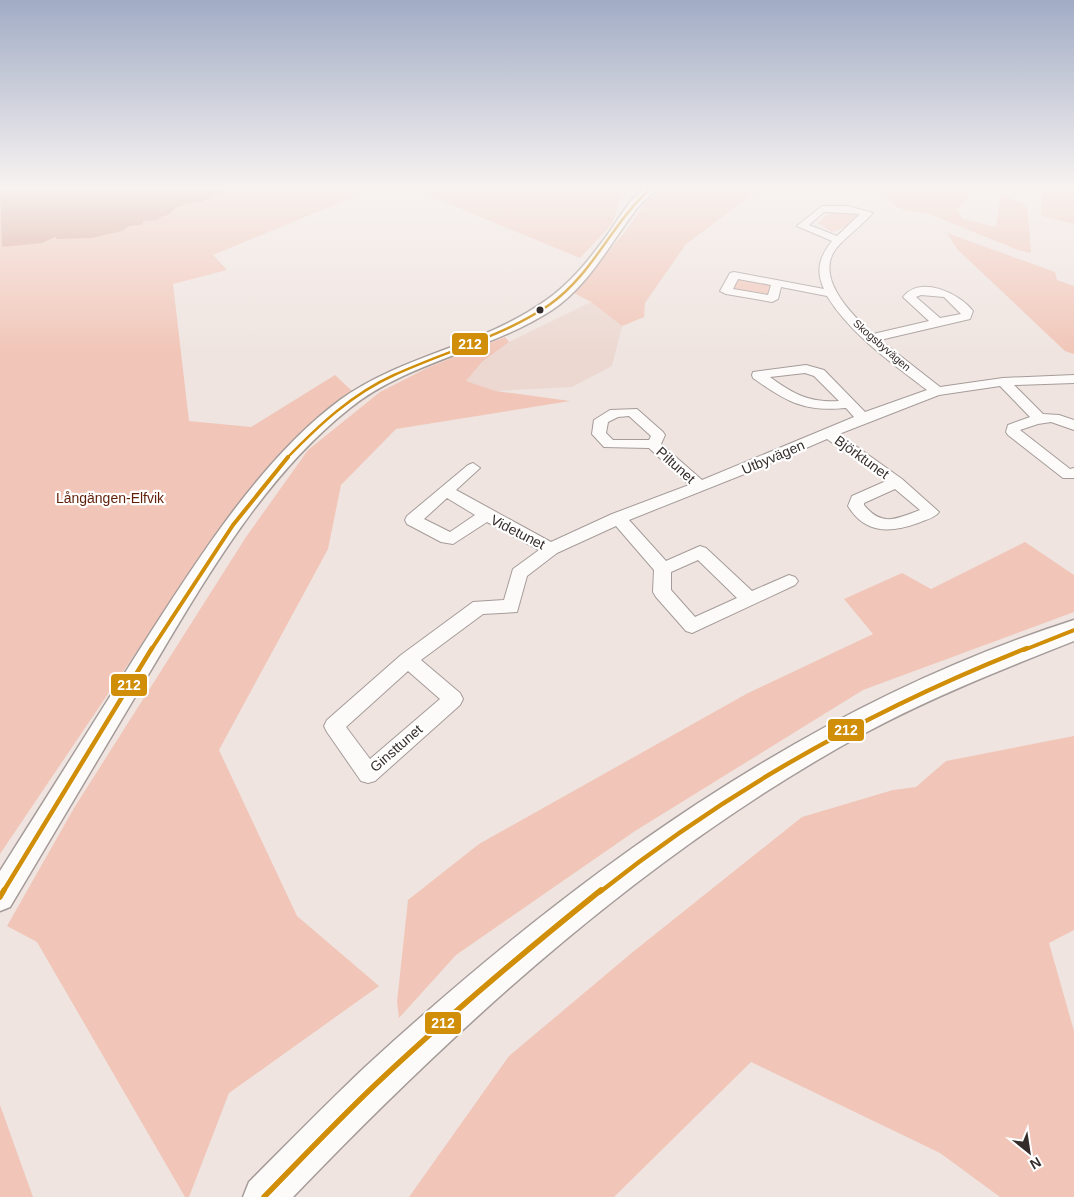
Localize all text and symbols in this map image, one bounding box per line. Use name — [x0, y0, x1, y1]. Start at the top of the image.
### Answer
unlabelled marker — [535, 305, 545, 315]
street label: Skogsbyvägen — [851, 317, 913, 373]
line badge: 212 — [451, 332, 489, 356]
text: 212 — [458, 336, 482, 352]
street label: Björktunet — [832, 432, 892, 482]
street label: Utbyvägen — [739, 437, 807, 477]
street label: Piltunet — [653, 443, 699, 487]
park label: Långängen-Elfvik — [56, 490, 165, 506]
street label: Videtunet — [488, 512, 548, 553]
line badge: 212 — [110, 673, 148, 697]
text: 212 — [117, 677, 141, 693]
line badge: 212 — [827, 718, 865, 742]
street label: Ginsttunet — [367, 721, 425, 775]
text: 212 — [834, 722, 858, 738]
line badge: 212 — [424, 1011, 462, 1035]
text: 212 — [431, 1015, 455, 1031]
north arrow — [1004, 1127, 1054, 1177]
text: N — [1027, 1154, 1044, 1173]

